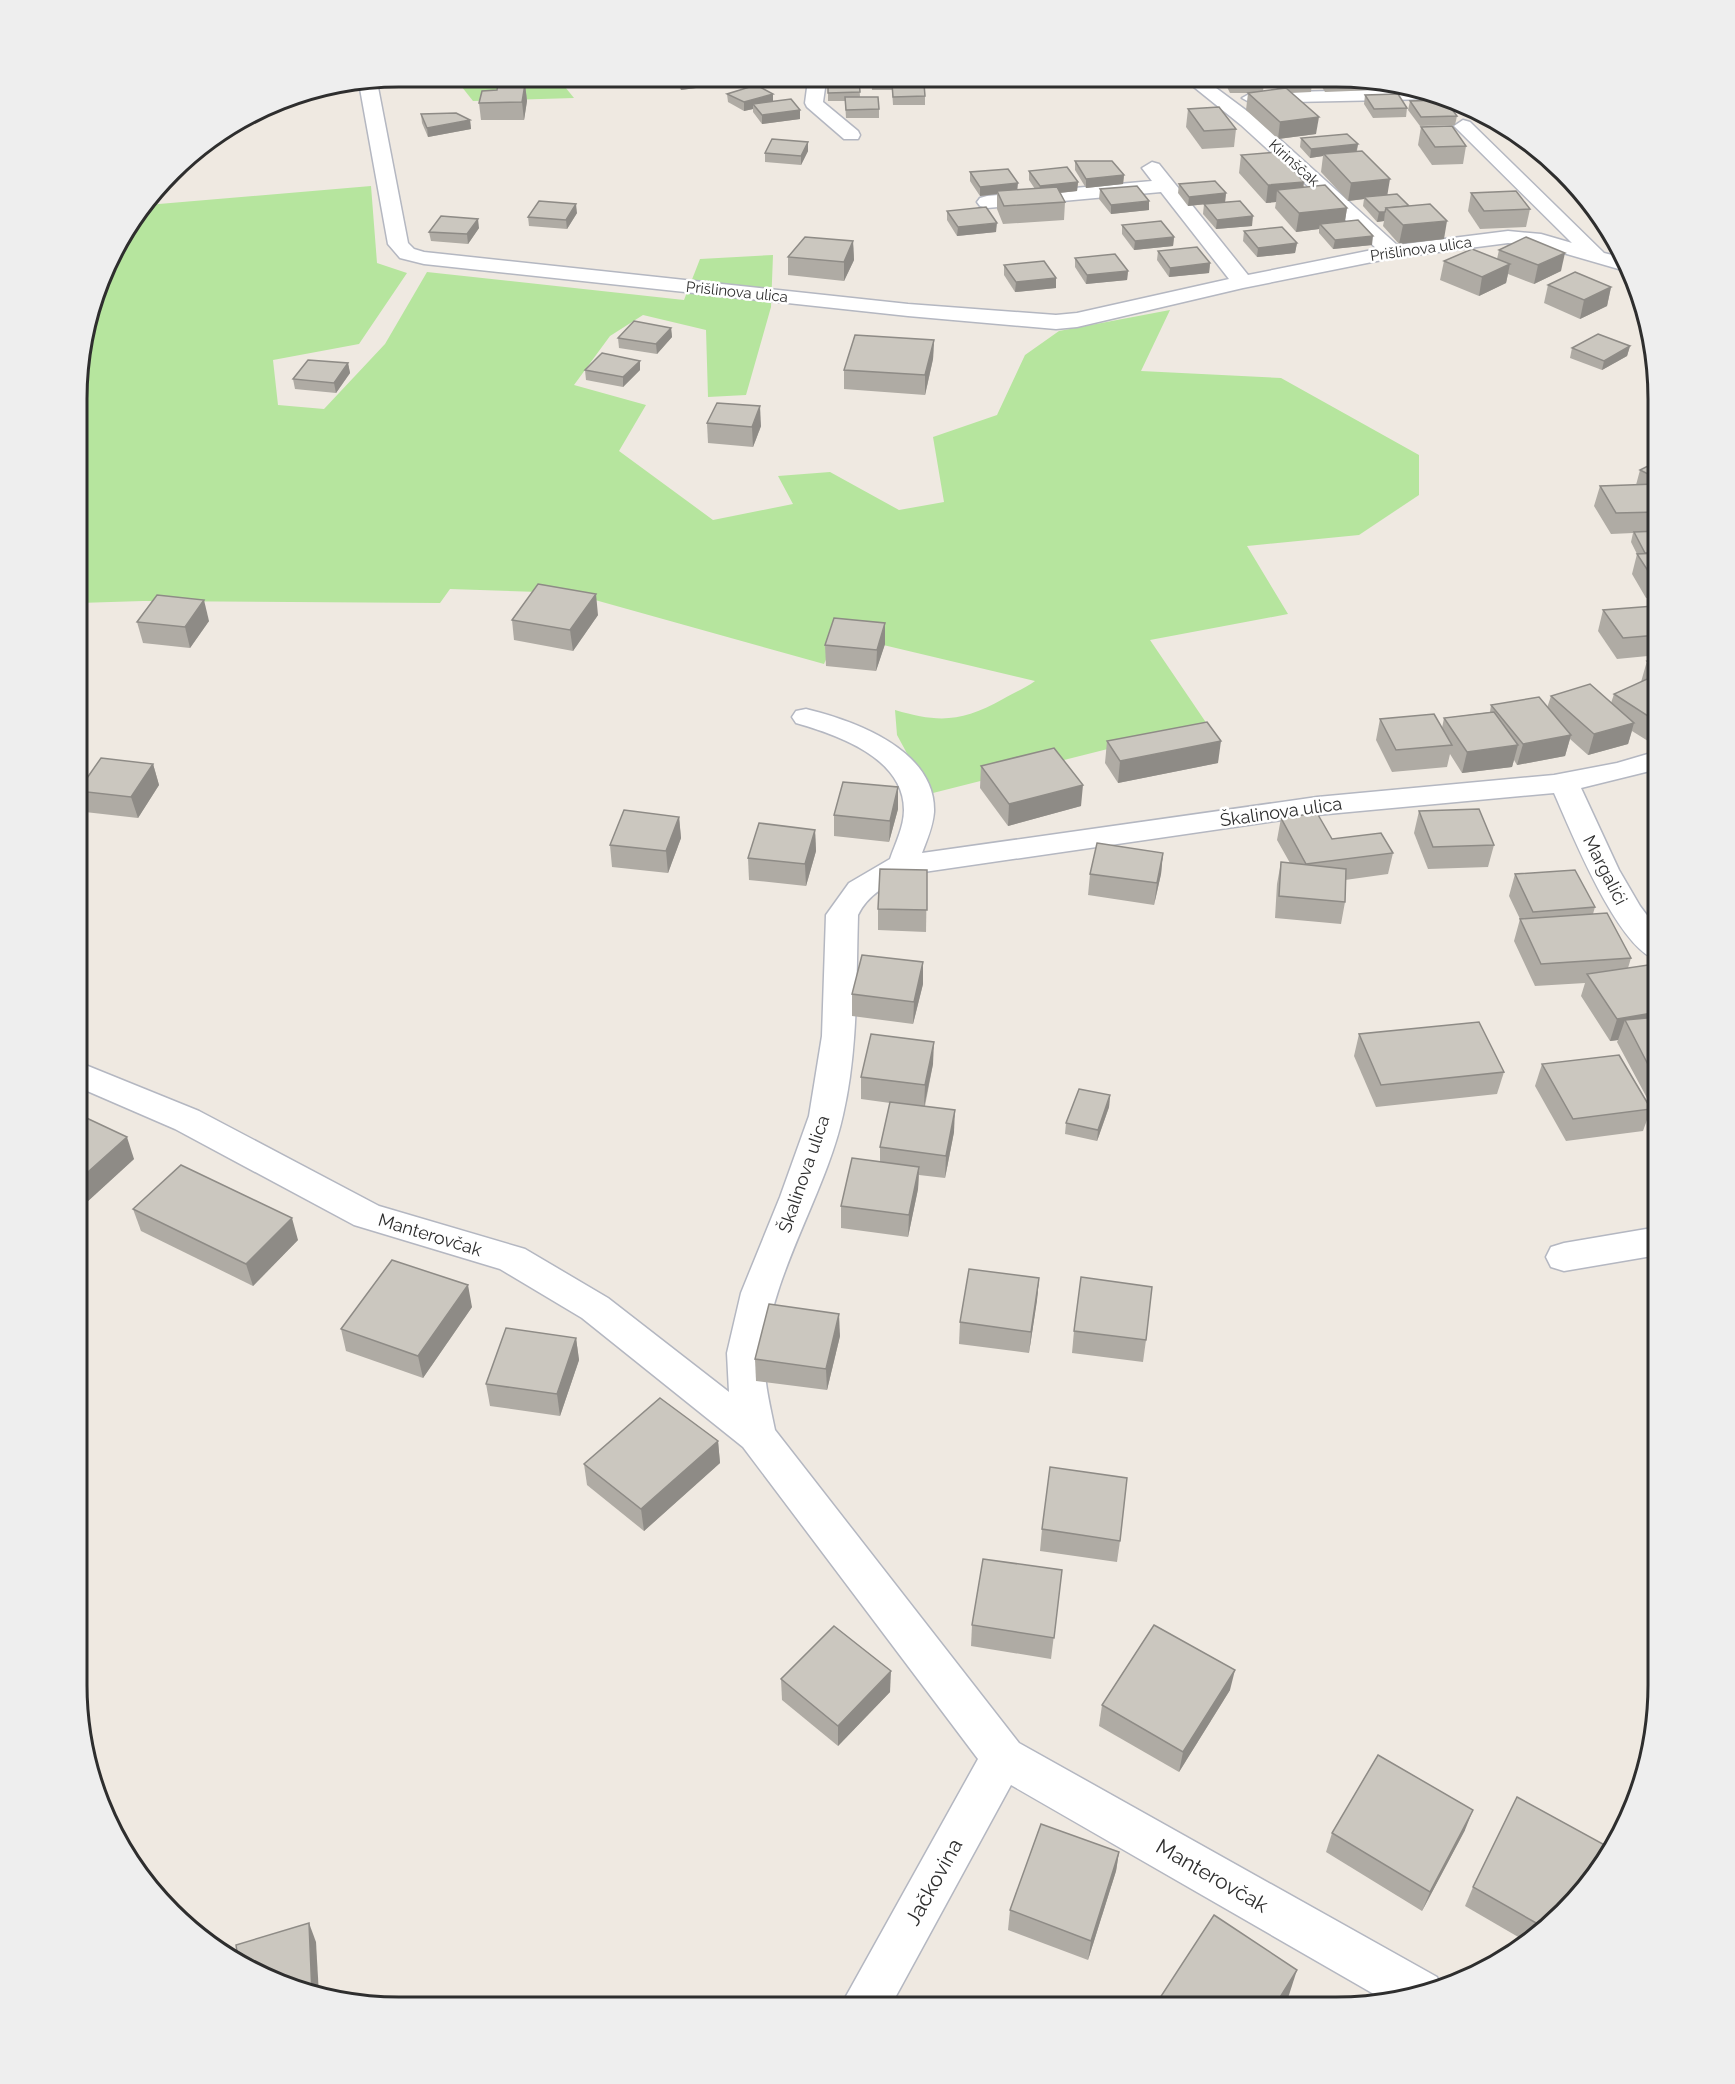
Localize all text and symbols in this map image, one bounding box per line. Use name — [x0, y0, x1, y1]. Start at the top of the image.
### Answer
street label: Kirinščak — [1265, 136, 1323, 190]
street label: Prišlinova ulica — [1369, 233, 1473, 265]
street label: Prišlinova ulica — [685, 278, 789, 306]
street label: Škalinova ulica — [1218, 792, 1343, 830]
street label: Margalići — [1579, 832, 1632, 908]
street label: Škalinova ulica — [773, 1112, 833, 1235]
street label: Manterovčak — [376, 1209, 485, 1260]
street label: Manterovčak — [1152, 1833, 1273, 1918]
street label: Jačkovina — [900, 1834, 968, 1929]

